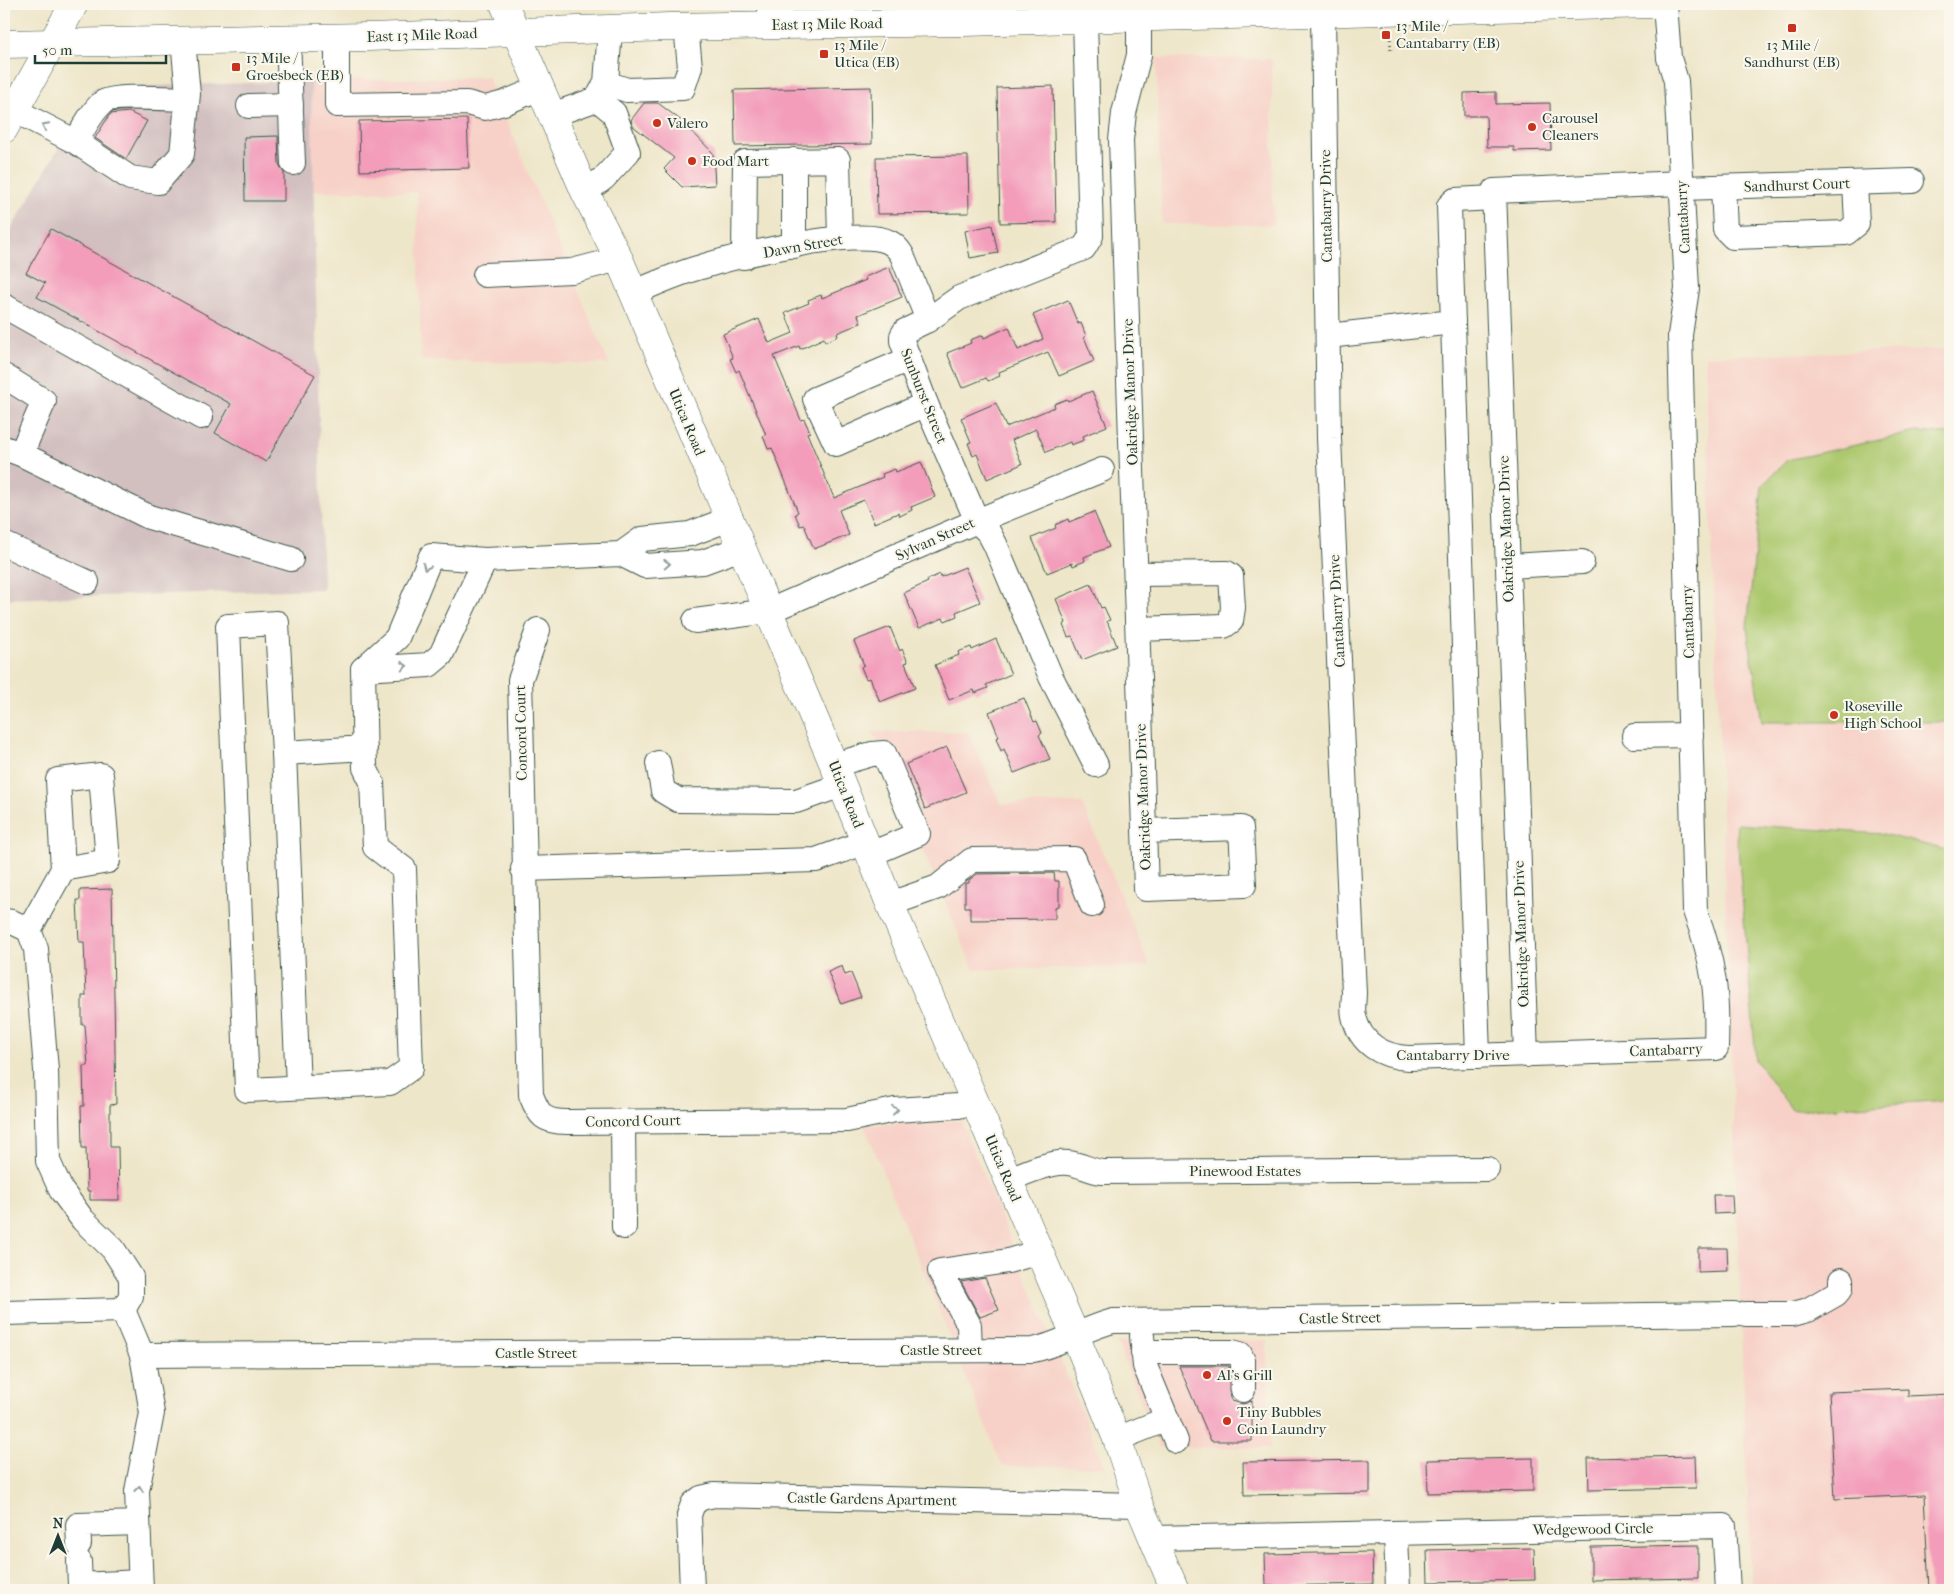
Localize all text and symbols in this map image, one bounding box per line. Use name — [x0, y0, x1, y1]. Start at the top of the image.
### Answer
street label: East 13 Mile Road — [771, 14, 884, 34]
place label: 13 Mile / Cantabarry (EB) — [1396, 17, 1500, 52]
marker: 13 Mile / Sandhurst (EB) — [1786, 22, 1798, 34]
street label: East 13 Mile Road — [366, 24, 479, 46]
marker: 13 Mile / Cantabarry (EB) — [1380, 29, 1392, 41]
scale bar — [35, 32, 166, 64]
place label: 13 Mile / Utica (EB) — [834, 36, 900, 71]
place label: 13 Mile / Sandhurst (EB) — [1744, 36, 1840, 71]
text: 50 m — [42, 41, 73, 59]
marker: 13 Mile / Utica (EB) — [818, 48, 830, 60]
place label: 13 Mile / Groesbeck (EB) — [246, 49, 344, 84]
marker: 13 Mile / Groesbeck (EB) — [230, 61, 242, 73]
place label: Carousel Cleaners — [1542, 109, 1599, 144]
place label: Valero — [666, 114, 709, 132]
marker: Valero — [651, 117, 663, 129]
marker: Carousel Cleaners — [1526, 121, 1538, 133]
one-way arrow — [41, 122, 50, 132]
street label: Cantabarry Drive — [1316, 149, 1336, 263]
place label: Food Mart — [702, 152, 770, 170]
marker: Food Mart — [686, 155, 698, 167]
street label: Sandhurst Court — [1743, 174, 1851, 196]
street label: Cantabarry — [1672, 179, 1694, 254]
street label: Dawn Street — [762, 230, 845, 262]
street label: Oakridge Manor Drive — [1118, 318, 1142, 466]
street label: Sunburst Street — [897, 346, 952, 447]
street label: Utica Road — [665, 386, 710, 459]
street label: Oakridge Manor Drive — [1494, 455, 1518, 603]
street label: Sylvan Street — [892, 513, 978, 565]
street label: Cantabarry Drive — [1325, 553, 1349, 668]
one-way arrow — [663, 559, 671, 570]
one-way arrow — [422, 562, 432, 571]
street label: Cantabarry — [1678, 584, 1698, 659]
one-way arrow — [400, 661, 408, 672]
street label: Concord Court — [511, 684, 531, 781]
place label: Roseville High School — [1844, 697, 1922, 732]
marker: Roseville High School — [1828, 709, 1840, 721]
street label: Oakridge Manor Drive — [1131, 723, 1155, 871]
street label: Utica Road — [824, 757, 868, 831]
street label: Oakridge Manor Drive — [1509, 860, 1533, 1008]
street label: Cantabarry — [1629, 1040, 1704, 1060]
street label: Cantabarry Drive — [1396, 1046, 1510, 1064]
one-way arrow — [891, 1105, 899, 1116]
street label: Concord Court — [585, 1111, 682, 1131]
street label: Utica Road — [981, 1132, 1026, 1205]
street label: Pinewood Estates — [1189, 1162, 1302, 1180]
street label: Castle Street — [1299, 1308, 1382, 1328]
street label: Castle Street — [900, 1341, 983, 1359]
street label: Castle Street — [495, 1344, 578, 1362]
place label: Al's Grill — [1216, 1366, 1272, 1384]
marker: Al's Grill — [1201, 1369, 1213, 1381]
place label: Tiny Bubbles Coin Laundry — [1237, 1403, 1328, 1438]
marker: Tiny Bubbles Coin Laundry — [1221, 1415, 1233, 1427]
one-way arrow — [133, 1485, 144, 1493]
street label: Castle Gardens Apartment — [787, 1489, 958, 1509]
north arrow — [32, 1512, 82, 1562]
text: N — [53, 1515, 64, 1532]
street label: Wedgewood Circle — [1531, 1519, 1654, 1539]

